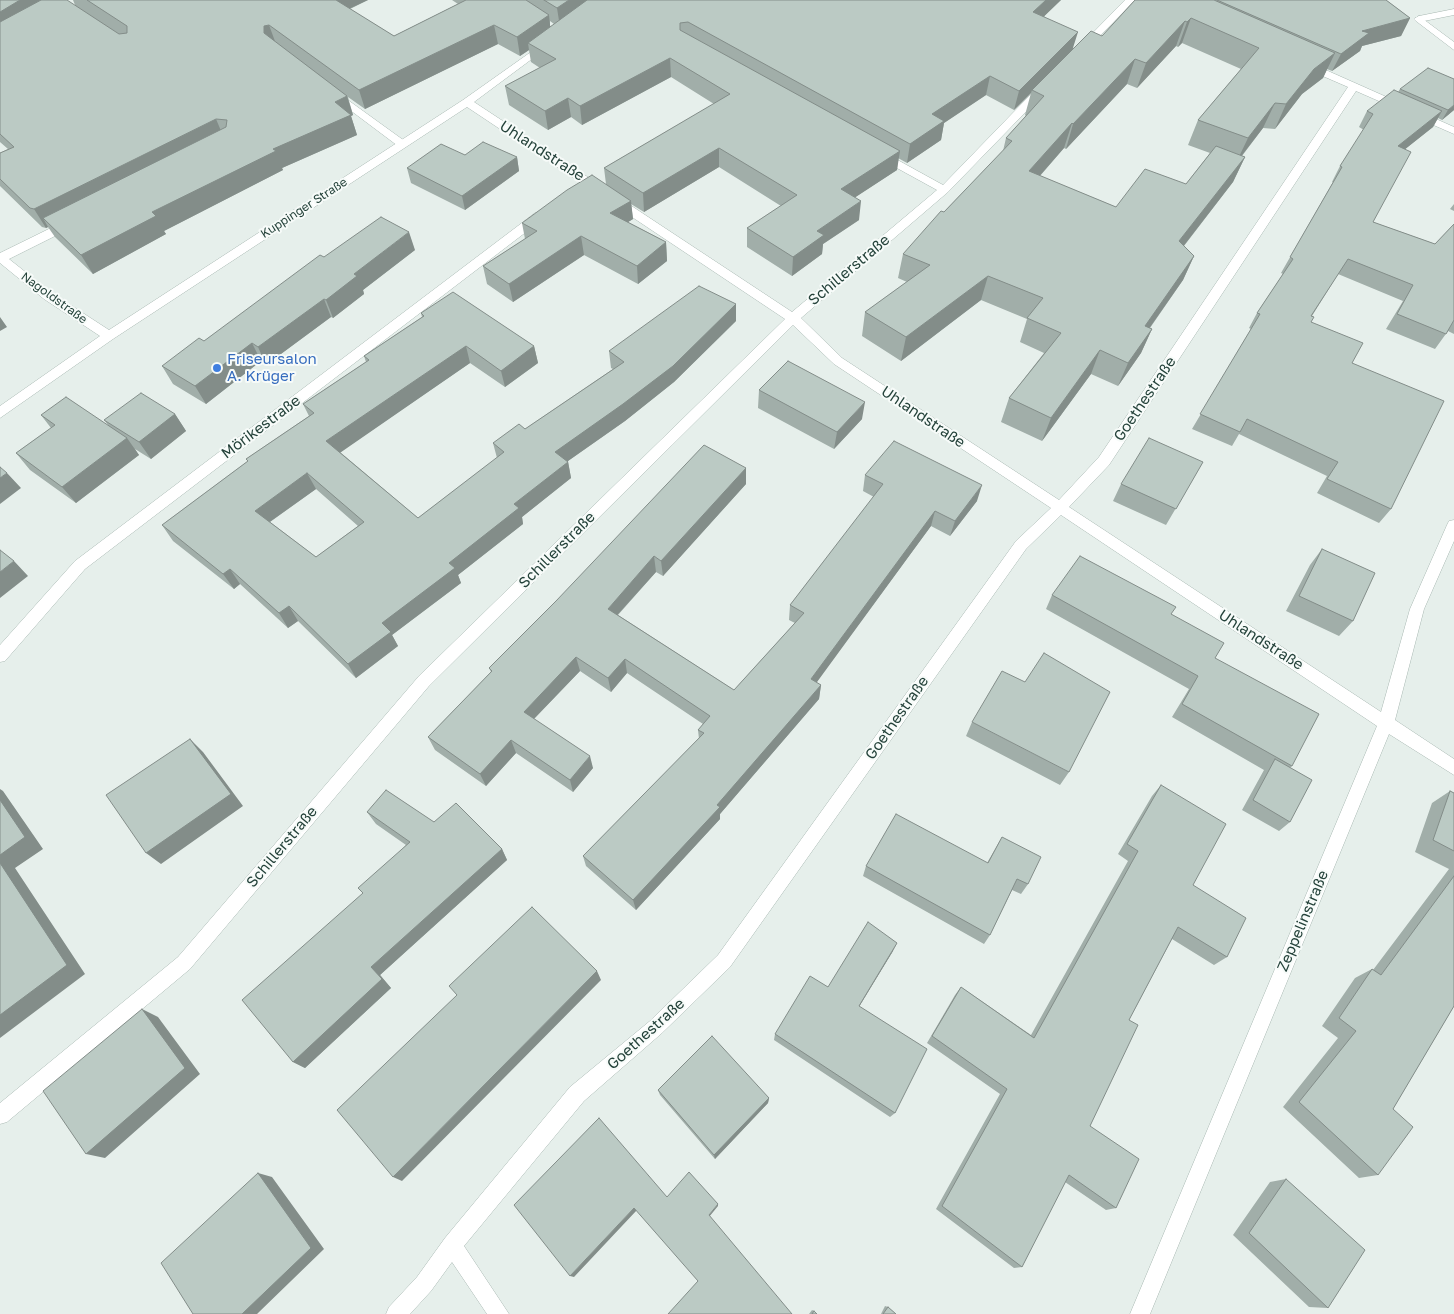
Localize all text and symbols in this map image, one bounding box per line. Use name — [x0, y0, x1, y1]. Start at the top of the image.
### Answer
street label: Uhlandstraße — [496, 117, 588, 185]
street label: Kuppinger Straße — [258, 175, 350, 241]
street label: Schillerstraße — [805, 231, 893, 309]
street label: Nagoldstraße — [18, 269, 90, 327]
place label: Friseursalon A. Krüger — [227, 350, 317, 385]
street label: Goethestraße — [1110, 353, 1180, 445]
marker: Friseursalon A. Krüger — [211, 362, 223, 374]
street label: Uhlandstraße — [878, 382, 968, 452]
street label: Mörikestraße — [218, 391, 304, 463]
street label: Schillerstraße — [515, 508, 599, 592]
street label: Uhlandstraße — [1215, 606, 1307, 674]
street label: Goethestraße — [862, 673, 932, 763]
street label: Schillerstraße — [243, 803, 321, 891]
street label: Zeppelinstraße — [1274, 868, 1332, 974]
street label: Goethestraße — [604, 995, 688, 1073]

